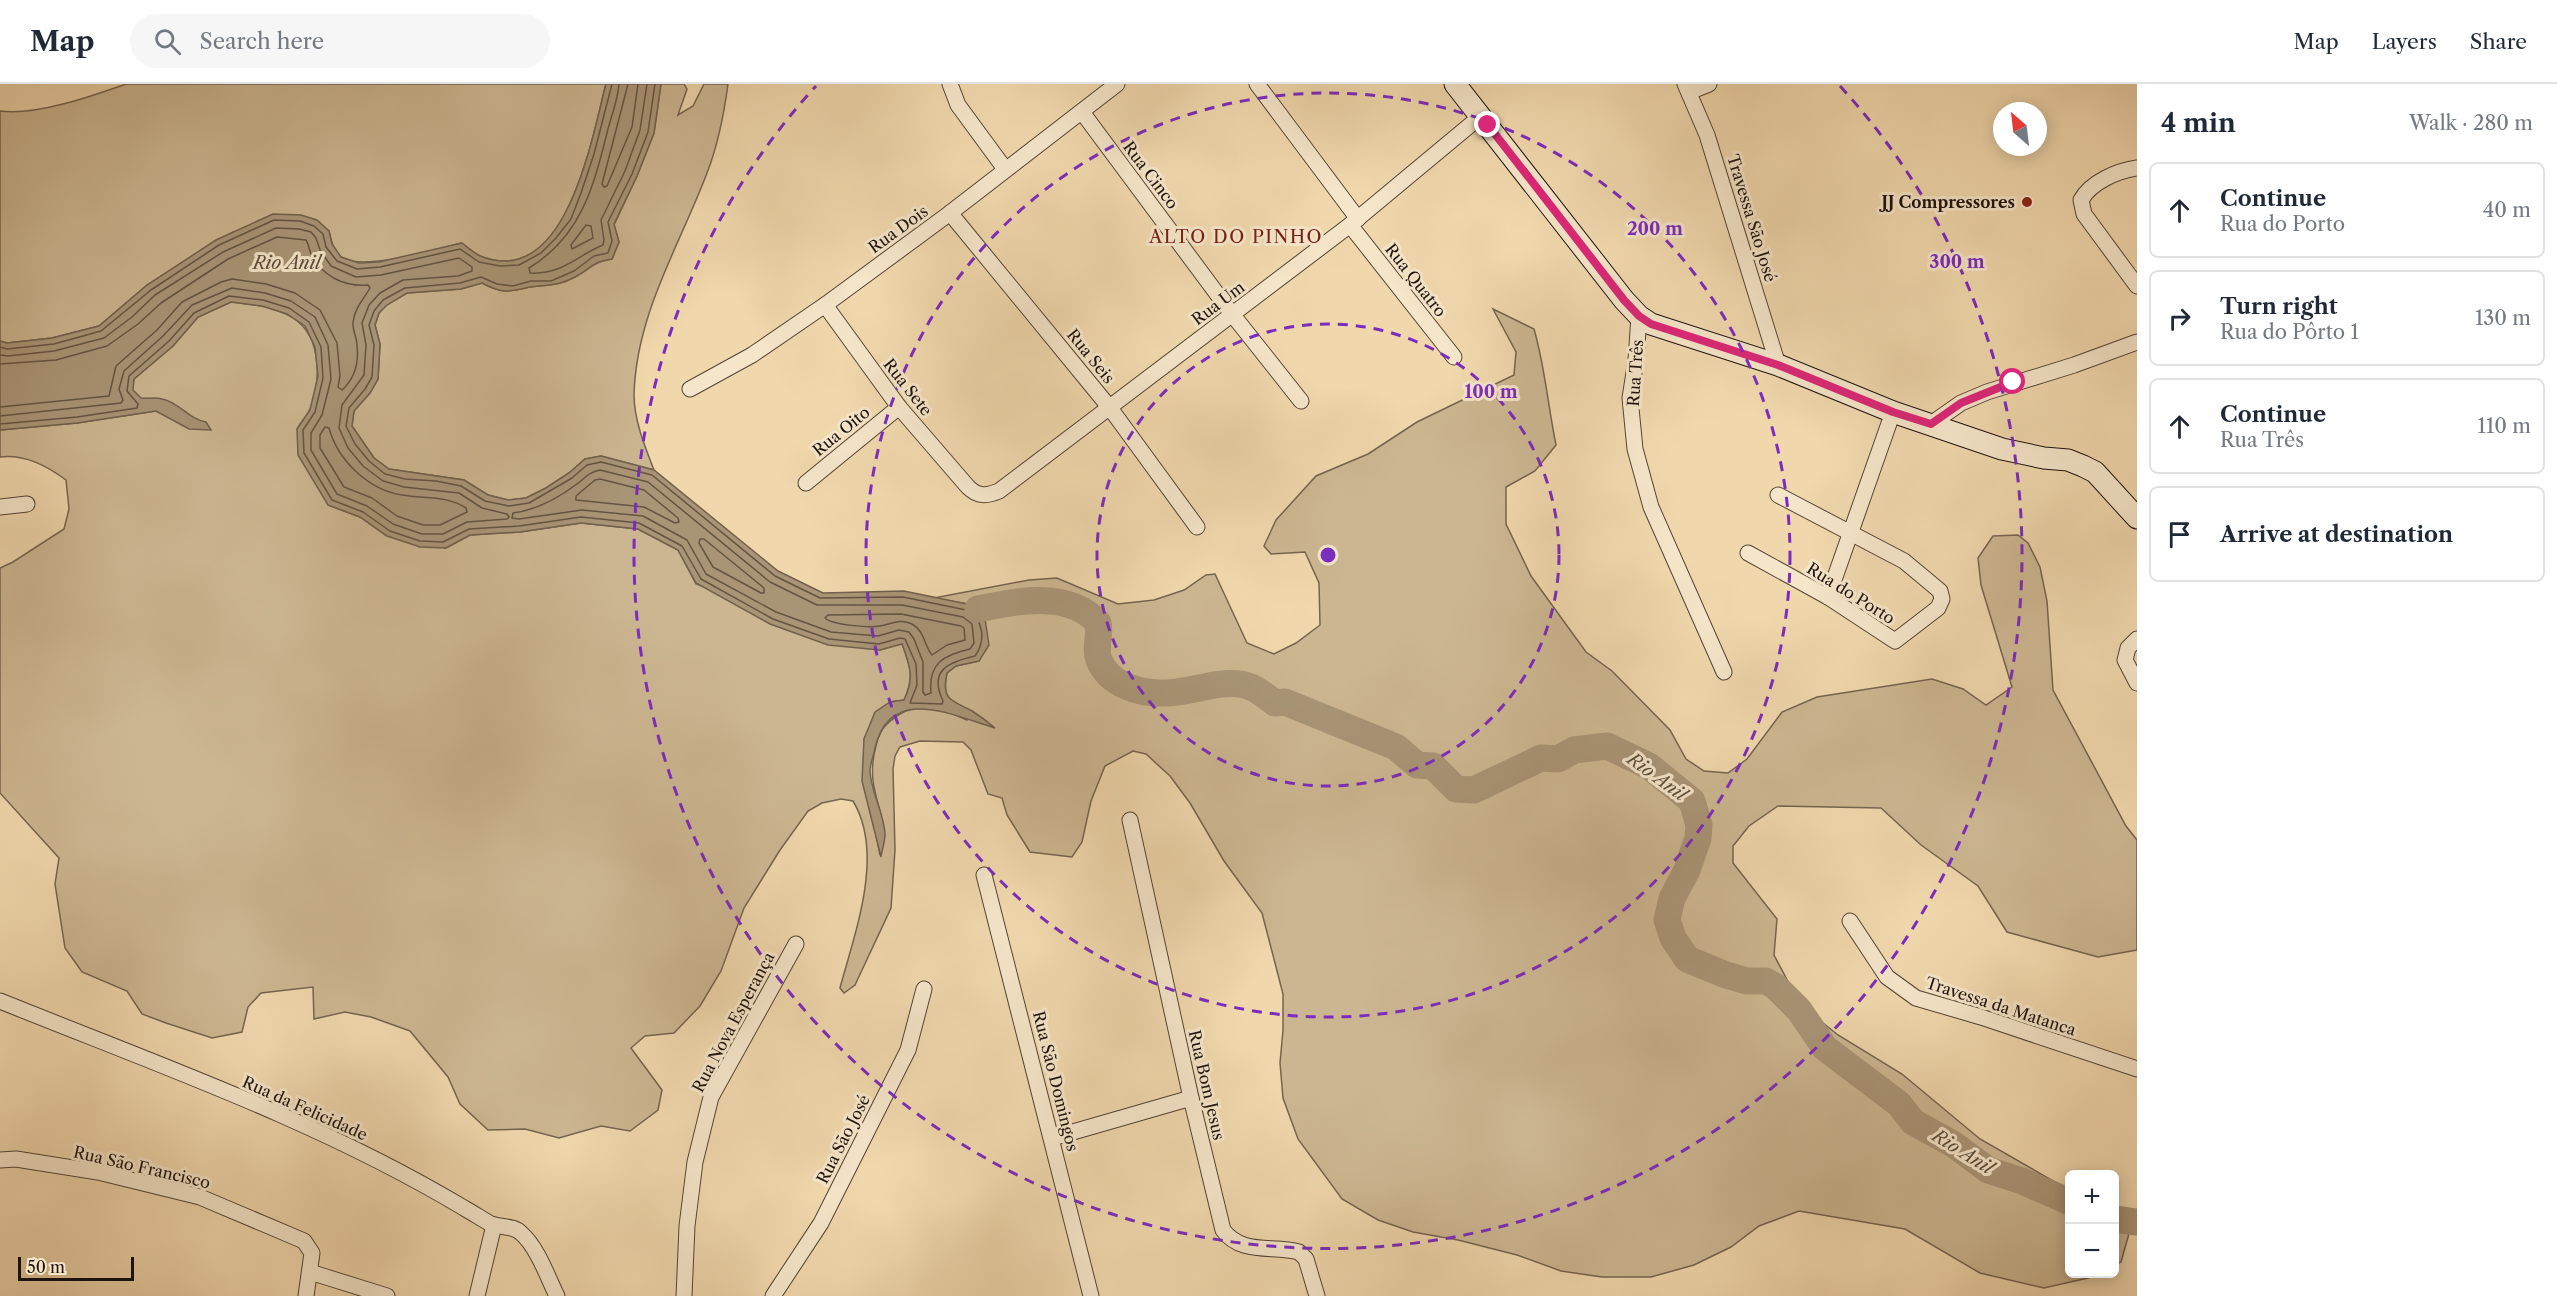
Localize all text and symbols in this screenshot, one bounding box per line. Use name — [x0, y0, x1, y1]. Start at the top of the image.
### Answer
search box — [130, 14, 550, 68]
text: Map — [30, 24, 94, 58]
icon: search — [151, 25, 184, 58]
text: Search here — [199, 28, 324, 55]
text: Map — [2294, 29, 2339, 54]
text: Layers — [2372, 29, 2437, 54]
text: Share — [2470, 29, 2527, 54]
north arrow — [1993, 102, 2047, 156]
text: 4 min — [2161, 107, 2236, 139]
route end — [1474, 111, 1500, 137]
text: Walk · 280 m — [2409, 111, 2533, 135]
street label: Rua Cinco — [1119, 137, 1183, 213]
street label: Travessa São José — [1723, 152, 1781, 284]
text: Continue — [2220, 185, 2326, 212]
place label: JJ Compressores — [1878, 192, 2015, 212]
icon: ahead — [2163, 194, 2196, 227]
marker: JJ Compressores — [2020, 195, 2034, 209]
text: 40 m — [2483, 198, 2531, 222]
street label: Rua Dois — [864, 201, 932, 257]
text: Rua do Porto — [2220, 212, 2345, 236]
text: 200 m — [1627, 218, 1683, 240]
district label: ALTO DO PINHO — [1148, 226, 1323, 248]
street label: Rua Quatro — [1381, 239, 1451, 321]
text: 300 m — [1929, 251, 1985, 273]
water label: Rio Anil — [251, 252, 323, 274]
street label: Rua Um — [1188, 277, 1248, 329]
text: Turn right — [2220, 293, 2338, 320]
icon: right — [2163, 302, 2196, 335]
text: 130 m — [2475, 306, 2531, 330]
text: Rua do Pôrto 1 — [2220, 320, 2359, 344]
street label: Rua Seis — [1063, 325, 1119, 387]
street label: Rua Três — [1623, 339, 1647, 407]
street label: Rua Sete — [879, 354, 937, 420]
route start — [1999, 368, 2025, 394]
text: 100 m — [1464, 381, 1518, 403]
text: Continue — [2220, 401, 2326, 428]
street label: Rua Oito — [808, 402, 874, 460]
icon: ahead — [2163, 410, 2196, 443]
text: 110 m — [2478, 414, 2531, 438]
text: Rua Três — [2220, 428, 2304, 452]
icon: arrive — [2163, 518, 2196, 551]
text: Arrive at destination — [2220, 521, 2453, 548]
centre of rings — [1318, 545, 1338, 565]
street label: Rua do Porto — [1803, 558, 1899, 628]
water label: Rio Anil — [1621, 747, 1693, 807]
street label: Rua Nova Esperança — [688, 948, 779, 1096]
street label: Travessa da Matanca — [1923, 972, 2079, 1040]
street label: Rua São Domingos — [1029, 1009, 1083, 1153]
street label: Rua Bom Jesus — [1185, 1028, 1229, 1142]
street label: Rua da Felicidade — [239, 1071, 371, 1145]
street label: Rua São José — [812, 1091, 874, 1187]
water label: Rio Anil — [1927, 1124, 2000, 1181]
street label: Rua São Francisco — [72, 1142, 213, 1193]
map controls — [2065, 1170, 2119, 1278]
button: + — [2065, 1170, 2119, 1224]
button: − — [2065, 1224, 2119, 1278]
scale bar — [18, 1254, 134, 1282]
text: 50 m — [27, 1257, 65, 1277]

